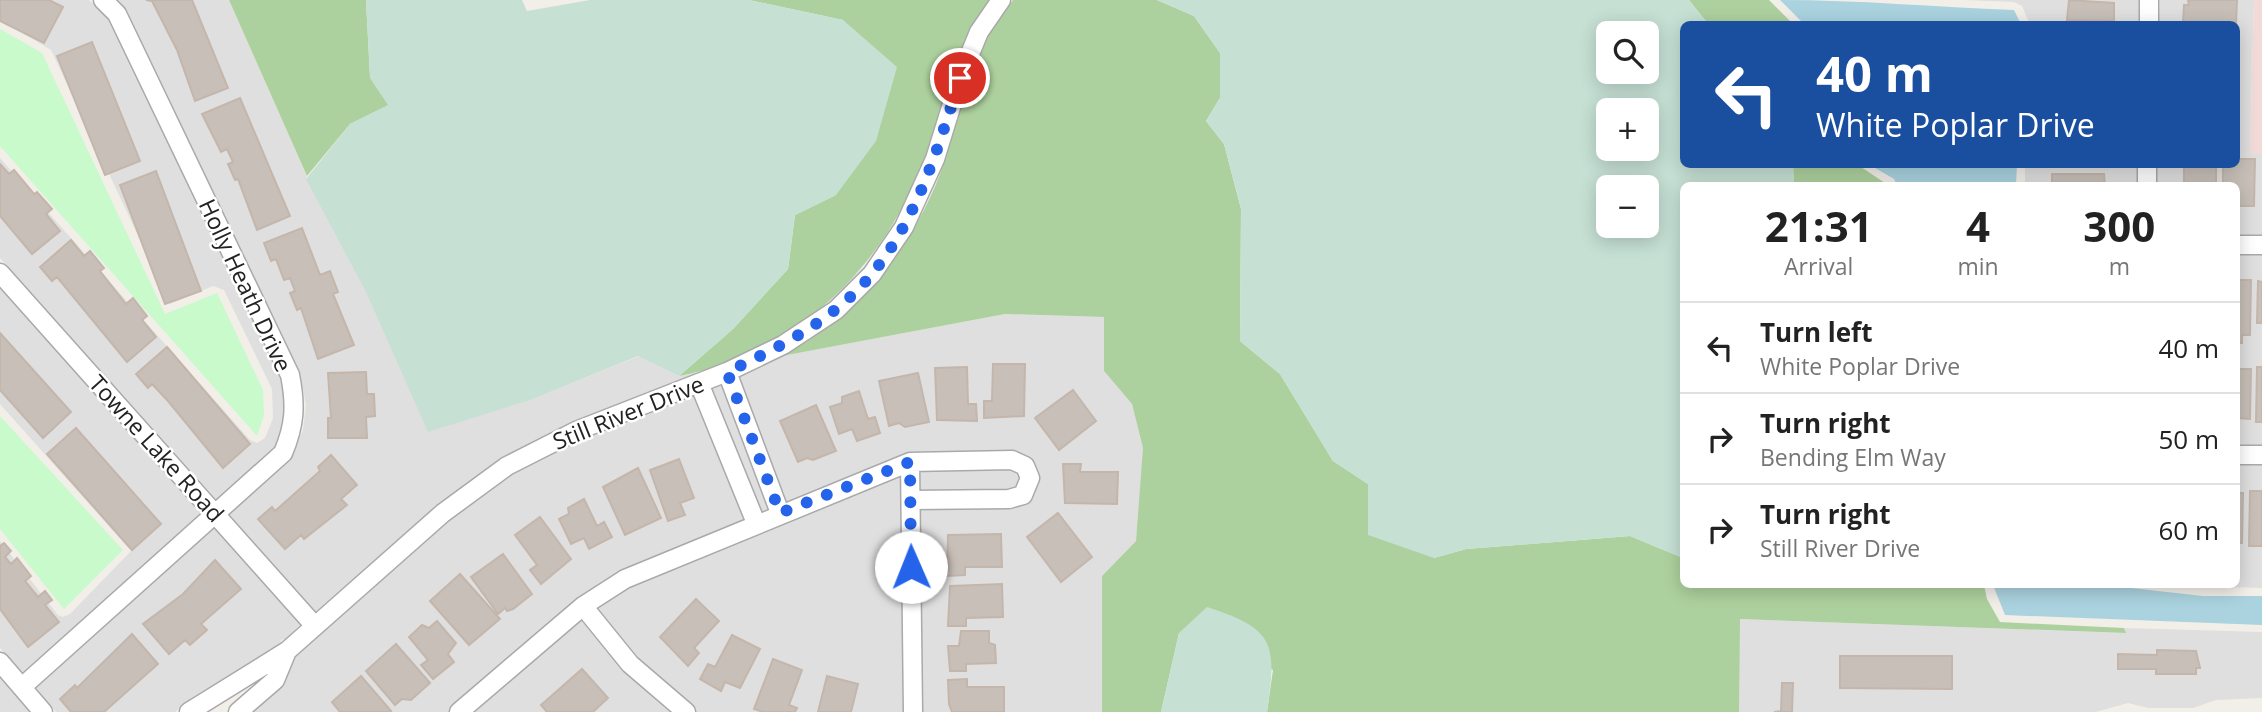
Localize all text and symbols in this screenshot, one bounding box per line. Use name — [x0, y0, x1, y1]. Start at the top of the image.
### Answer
map controls — [1596, 21, 1659, 238]
button: search — [1596, 21, 1659, 84]
text: 40 m — [1816, 40, 1933, 106]
pin — [930, 48, 990, 108]
icon: left — [1701, 49, 1792, 140]
icon: arrive — [941, 59, 979, 97]
button: + — [1596, 98, 1659, 161]
text: White Poplar Drive — [1816, 103, 2095, 146]
button: − — [1596, 175, 1659, 238]
street label: Holly Heath Drive — [192, 193, 300, 377]
text: 21:31 — [1765, 197, 1873, 254]
text: 4 — [1966, 197, 1990, 254]
text: 300 — [2083, 197, 2155, 254]
text: Arrival — [1784, 250, 1853, 282]
text: min — [1957, 250, 1999, 282]
text: m — [2109, 250, 2130, 282]
text: Turn left — [1760, 314, 1872, 350]
icon: left — [1701, 329, 1739, 367]
text: 40 m — [2158, 330, 2219, 366]
text: White Poplar Drive — [1760, 350, 1960, 382]
street label: Towne Lake Road — [82, 367, 232, 529]
street label: Still River Drive — [548, 367, 708, 457]
text: Turn right — [1760, 405, 1891, 441]
icon: right — [1701, 420, 1739, 458]
text: 50 m — [2158, 421, 2219, 457]
text: Bending Elm Way — [1760, 441, 1946, 473]
text: Turn right — [1760, 496, 1891, 532]
icon: right — [1701, 511, 1739, 549]
text: 60 m — [2158, 512, 2219, 548]
position arrow — [874, 530, 948, 604]
text: Still River Drive — [1760, 532, 1920, 564]

